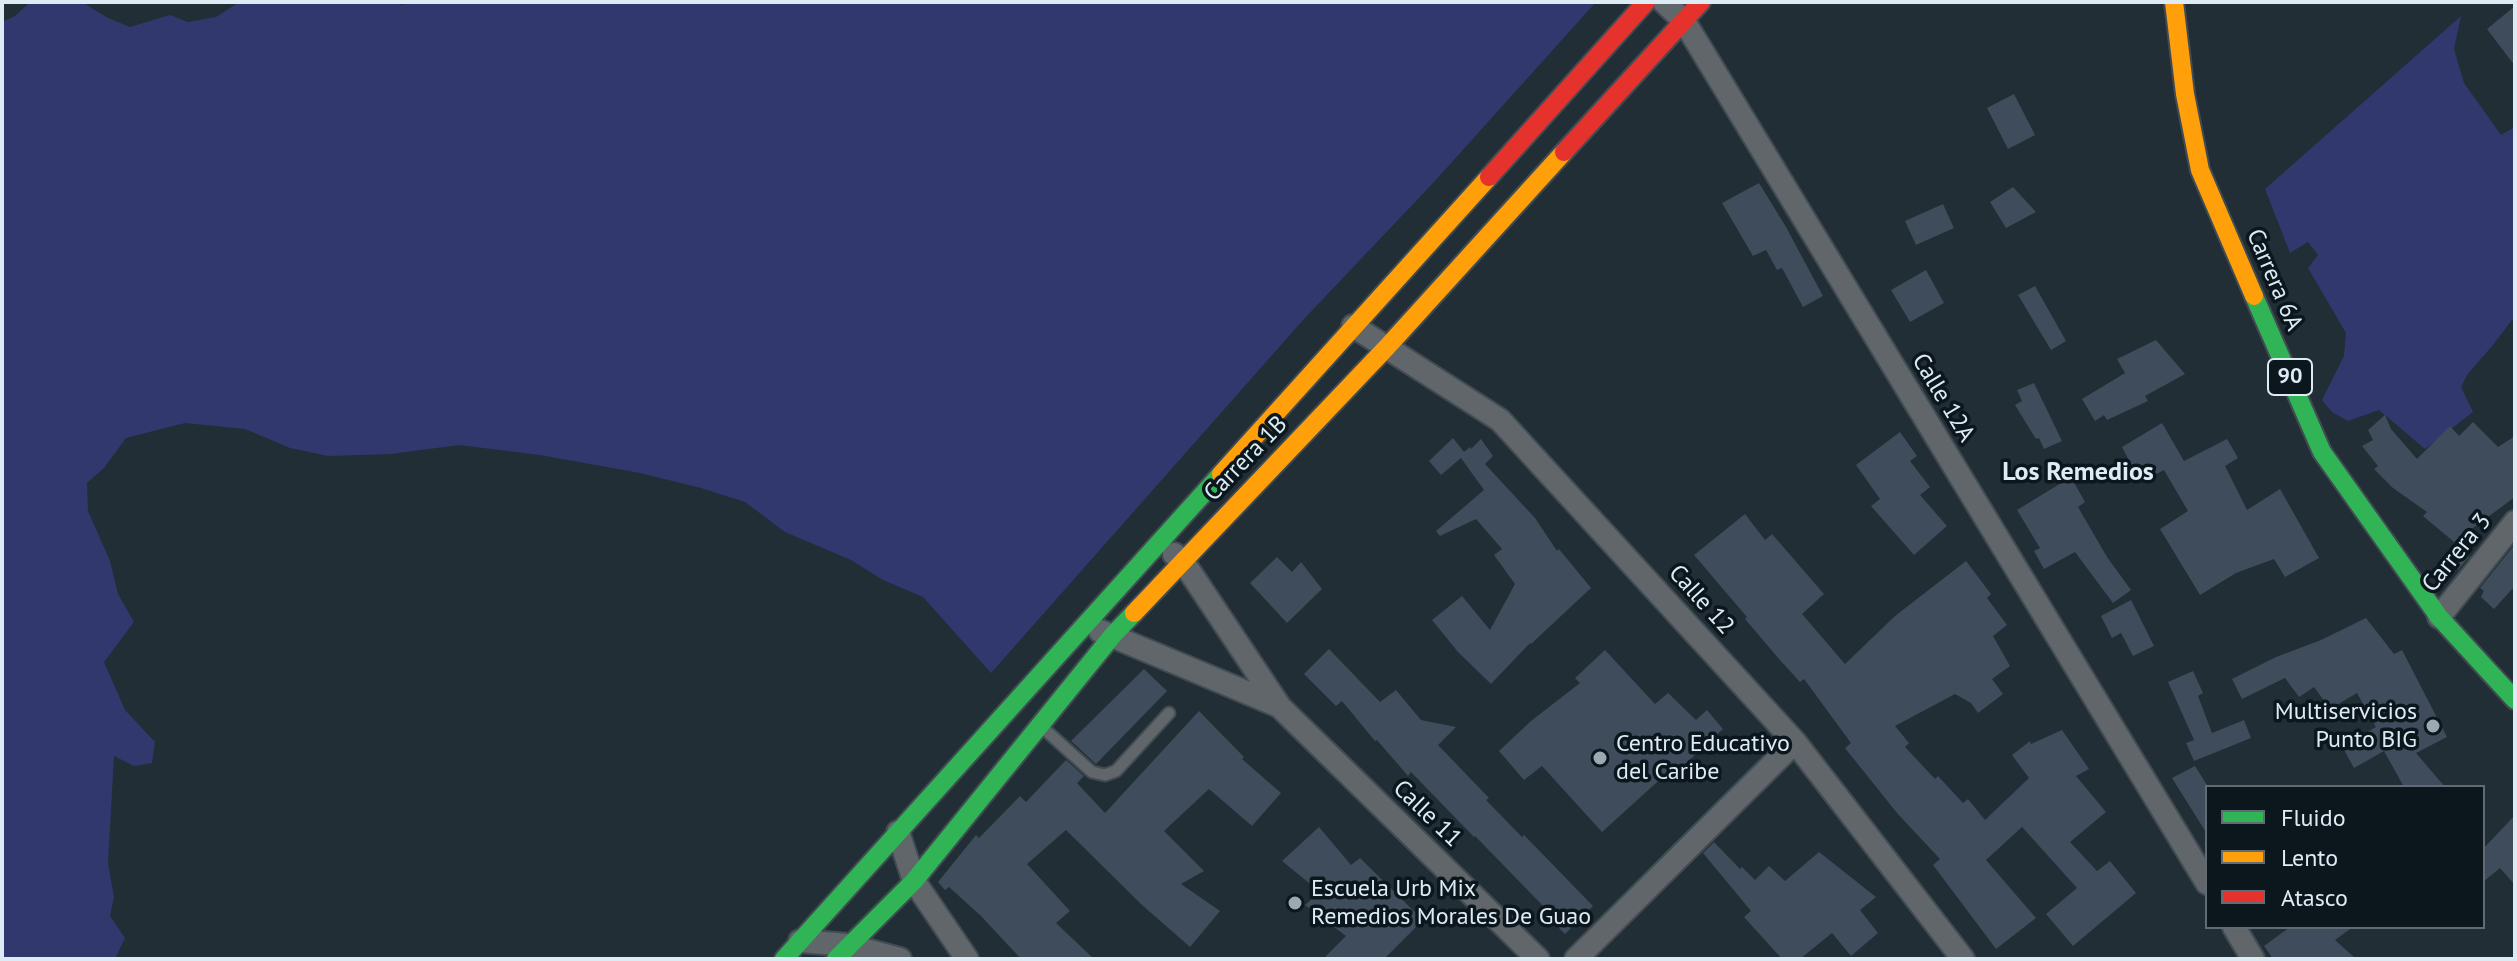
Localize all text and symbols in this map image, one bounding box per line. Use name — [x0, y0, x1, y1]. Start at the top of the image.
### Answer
street label: Carrera 6A — [2240, 225, 2308, 335]
street label: Calle 12A — [1905, 349, 1981, 447]
road number: 90 — [2268, 359, 2312, 395]
street label: Carrera 1B — [1198, 410, 1294, 508]
district label: Los Remedios — [2002, 457, 2154, 489]
street label: Carrera 3 — [2416, 508, 2498, 598]
street label: Calle 12 — [1662, 559, 1740, 641]
place label: Multiservicios Punto BIG — [2275, 698, 2417, 754]
marker: Multiservicios Punto BIG — [2424, 717, 2442, 735]
place label: Centro Educativo del Caribe — [1616, 730, 1790, 786]
marker: Centro Educativo del Caribe — [1591, 749, 1609, 767]
street label: Calle 11 — [1387, 774, 1467, 854]
legend — [2205, 785, 2485, 929]
text: Fluido — [2281, 802, 2346, 833]
text: Lento — [2281, 842, 2338, 873]
place label: Escuela Urb Mix Remedios Morales De Guao — [1311, 875, 1591, 931]
text: Atasco — [2281, 882, 2348, 913]
marker: Escuela Urb Mix Remedios Morales De Guao — [1286, 894, 1304, 912]

